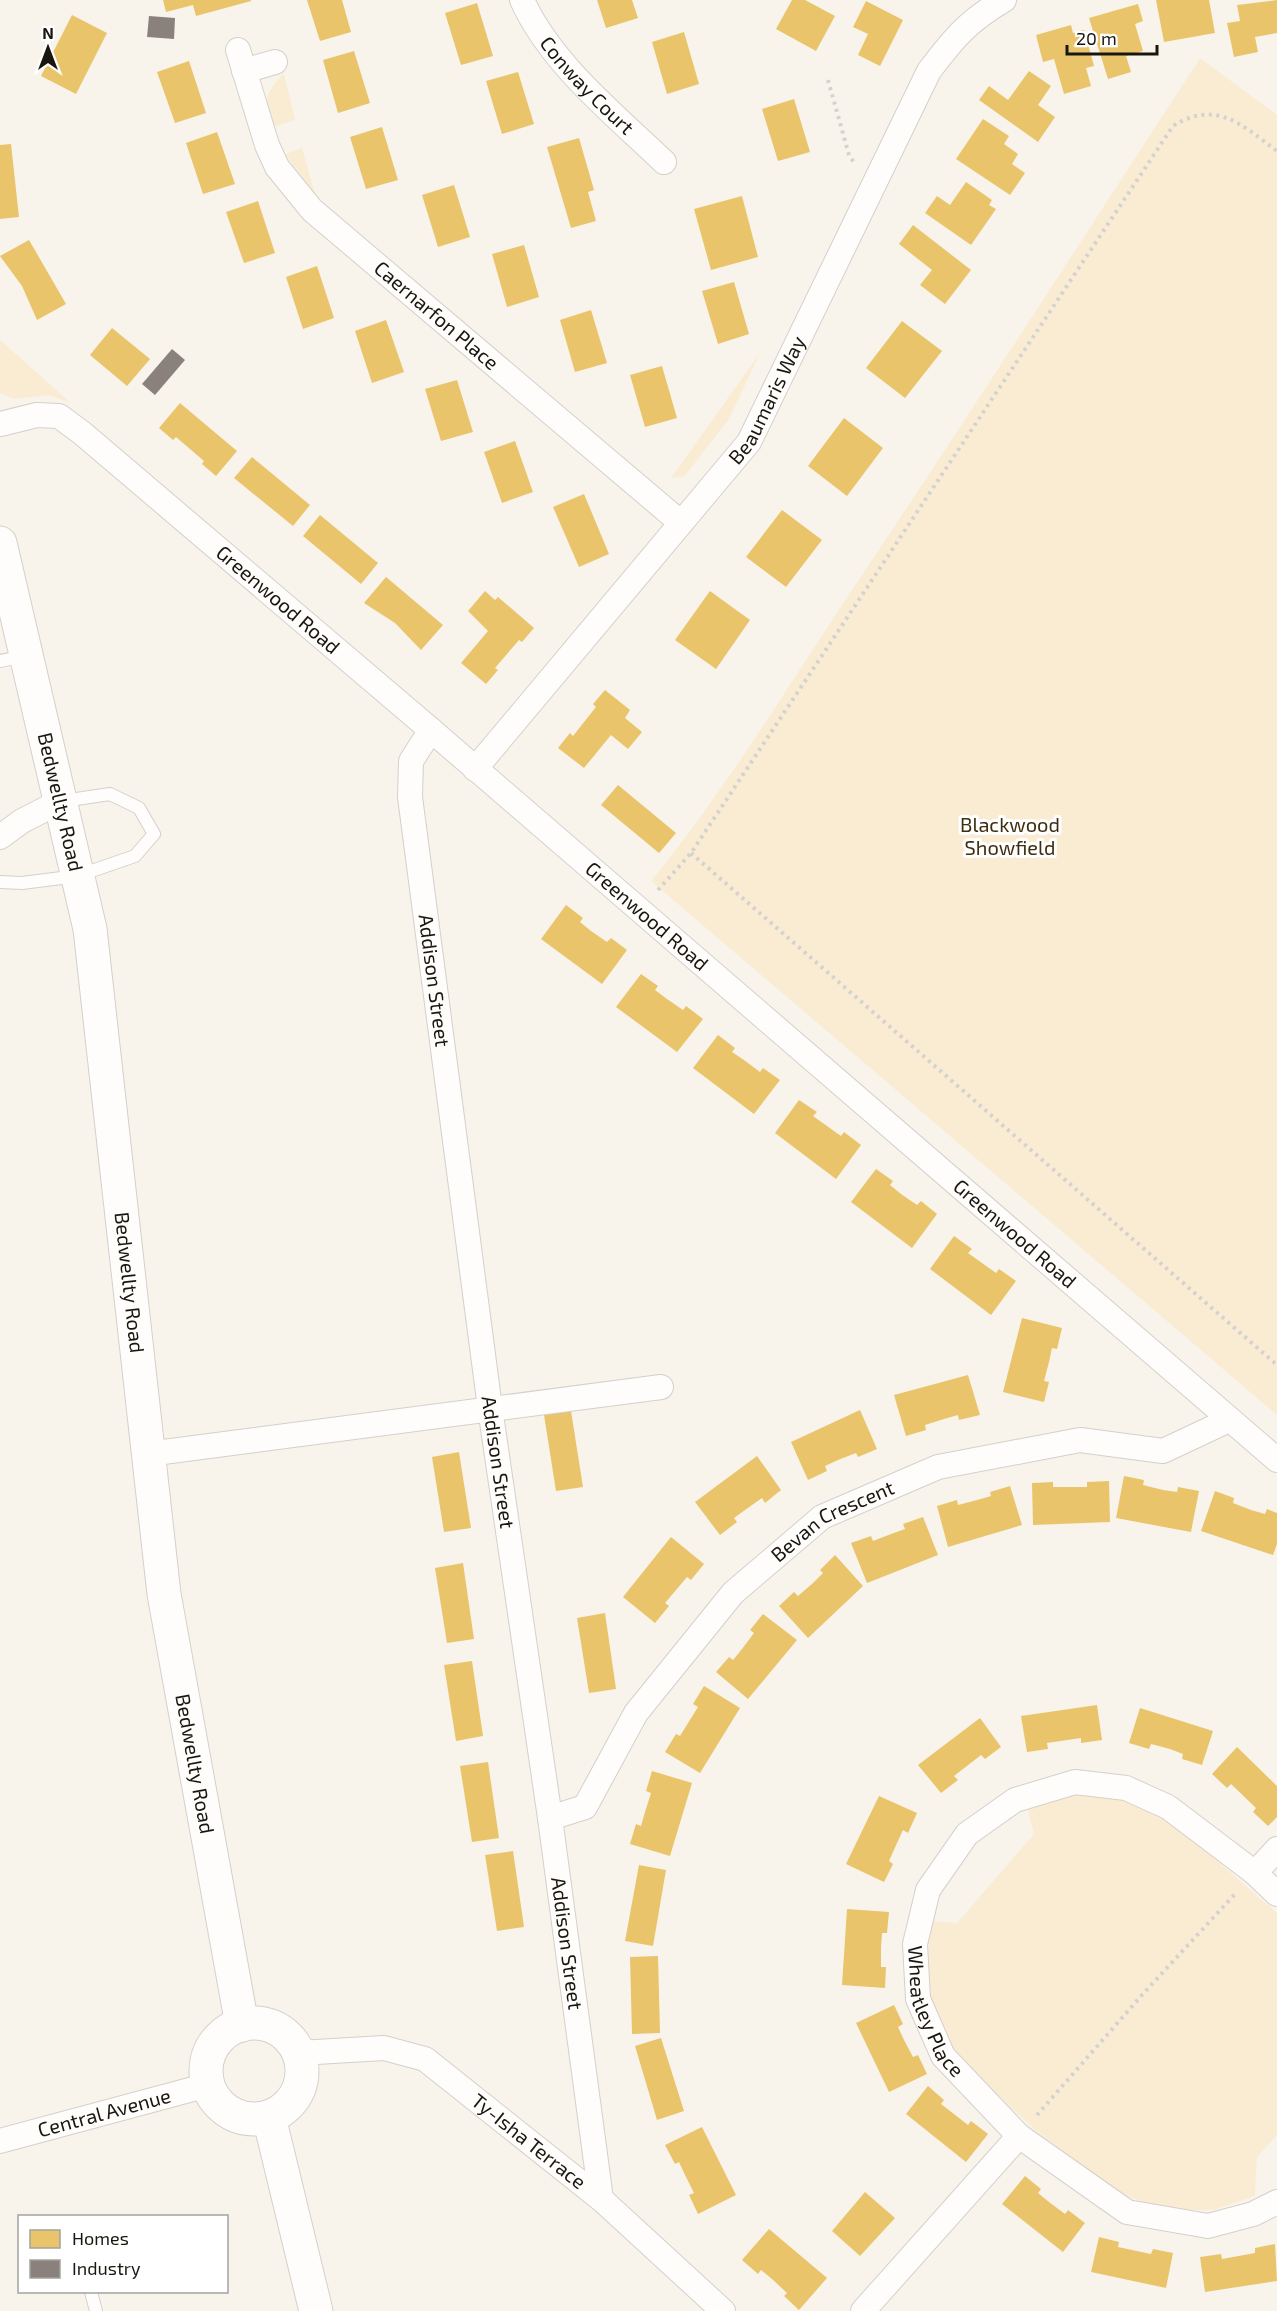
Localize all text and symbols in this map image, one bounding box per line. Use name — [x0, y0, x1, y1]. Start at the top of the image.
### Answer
north arrow — [18, 18, 78, 78]
scale bar — [1067, 18, 1157, 56]
text: N — [42, 23, 54, 42]
text: 20 m — [1076, 27, 1117, 49]
street label: Conway Court — [536, 31, 640, 139]
street label: Caernarfon Place — [370, 255, 504, 374]
street label: Beaumaris Way — [723, 331, 810, 469]
street label: Greenwood Road — [212, 540, 345, 658]
street label: Bedwellty Road — [34, 730, 89, 874]
park label: Blackwood Showfield — [960, 812, 1060, 859]
street label: Greenwood Road — [581, 856, 714, 975]
street label: Addison Street — [414, 913, 456, 1049]
street label: Greenwood Road — [949, 1173, 1082, 1293]
street label: Bedwellty Road — [111, 1211, 150, 1354]
street label: Addison Street — [478, 1394, 521, 1530]
street label: Bevan Crescent — [766, 1474, 898, 1566]
street label: Bedwellty Road — [171, 1692, 220, 1836]
street label: Addison Street — [547, 1875, 589, 2011]
street label: Wheatley Place — [904, 1945, 969, 2081]
street label: Central Avenue — [35, 2083, 173, 2141]
street label: Ty-Isha Terrace — [467, 2088, 591, 2193]
legend — [18, 2215, 228, 2293]
text: Homes — [72, 2227, 129, 2249]
text: Industry — [72, 2257, 141, 2279]

